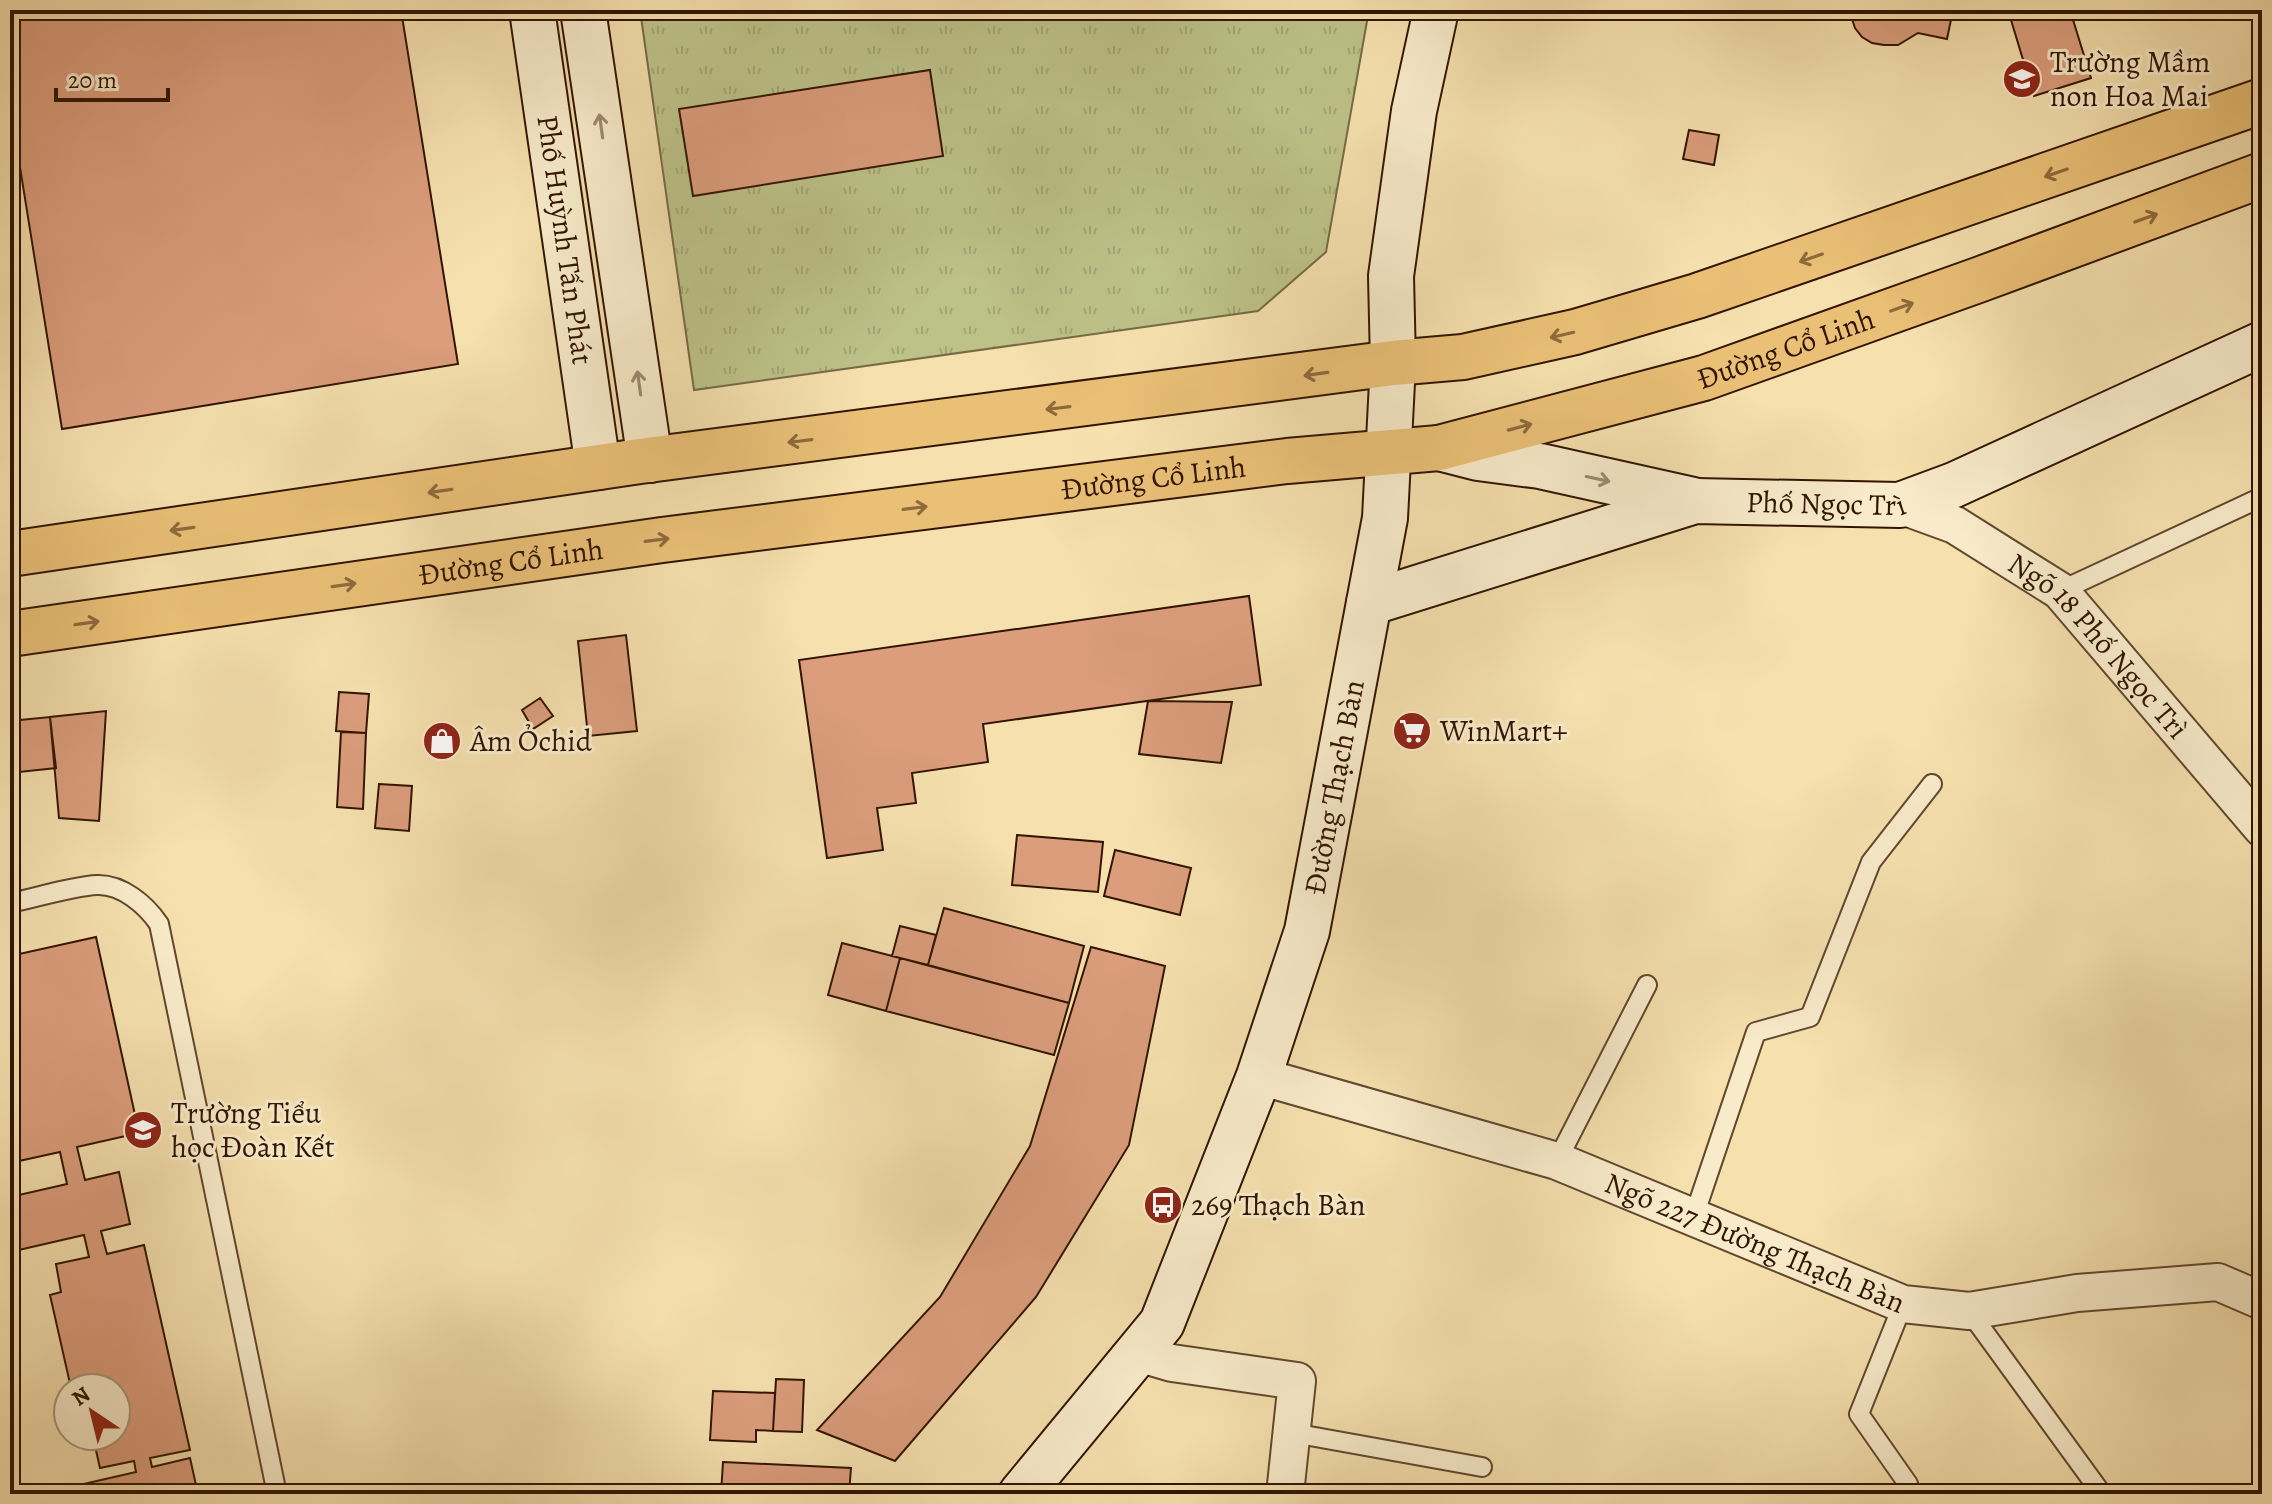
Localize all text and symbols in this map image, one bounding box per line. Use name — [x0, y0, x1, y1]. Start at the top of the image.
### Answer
place label: Trường Mầm non Hoa Mai — [2050, 42, 2211, 116]
scale bar — [56, 52, 168, 102]
school or university icon: Trường Mầm non Hoa Mai — [2001, 58, 2043, 100]
text: 20 m — [68, 64, 117, 96]
street label: Phố Huỳnh Tấn Phát — [527, 112, 603, 367]
one-way arrow — [592, 114, 607, 139]
one-way arrow — [2044, 167, 2069, 182]
one-way arrow — [2133, 210, 2158, 224]
one-way arrow — [1798, 252, 1823, 267]
street label: Đường Cổ Linh — [1691, 299, 1880, 399]
one-way arrow — [1889, 299, 1914, 314]
one-way arrow — [1550, 328, 1576, 343]
one-way arrow — [1304, 367, 1329, 382]
one-way arrow — [631, 371, 646, 396]
one-way arrow — [1045, 400, 1072, 415]
one-way arrow — [1507, 418, 1533, 433]
one-way arrow — [788, 434, 814, 449]
street label: Đường Cổ Linh — [1058, 446, 1248, 509]
one-way arrow — [1585, 472, 1610, 487]
street label: Phố Ngọc Trì — [1746, 482, 1911, 525]
one-way arrow — [428, 484, 453, 499]
one-way arrow — [902, 500, 927, 515]
one-way arrow — [170, 522, 196, 537]
street label: Đường Cổ Linh — [416, 529, 606, 595]
one-way arrow — [643, 533, 670, 548]
street label: Ngõ 18 Phố Ngọc Trì — [2001, 543, 2198, 748]
one-way arrow — [331, 577, 357, 592]
one-way arrow — [74, 615, 99, 630]
street label: Đường Thạch Bàn — [1294, 677, 1374, 898]
supermarket icon: WinMart+ — [1391, 710, 1433, 752]
place label: WinMart+ — [1439, 711, 1567, 751]
shop icon: Âm Ỏchid — [421, 720, 463, 762]
place label: Âm Ỏchid — [469, 721, 593, 761]
place label: Trường Tiểu học Đoàn Kết — [171, 1093, 335, 1167]
school or university icon: Trường Tiểu học Đoàn Kết — [122, 1109, 164, 1151]
street label: Ngõ 227 Đường Thạch Bàn — [1599, 1163, 1911, 1323]
bus stop icon: 269 Thạch Bàn — [1142, 1184, 1184, 1226]
place label: 269 Thạch Bàn — [1191, 1185, 1365, 1225]
north arrow — [52, 1372, 132, 1452]
text: N — [66, 1380, 96, 1413]

